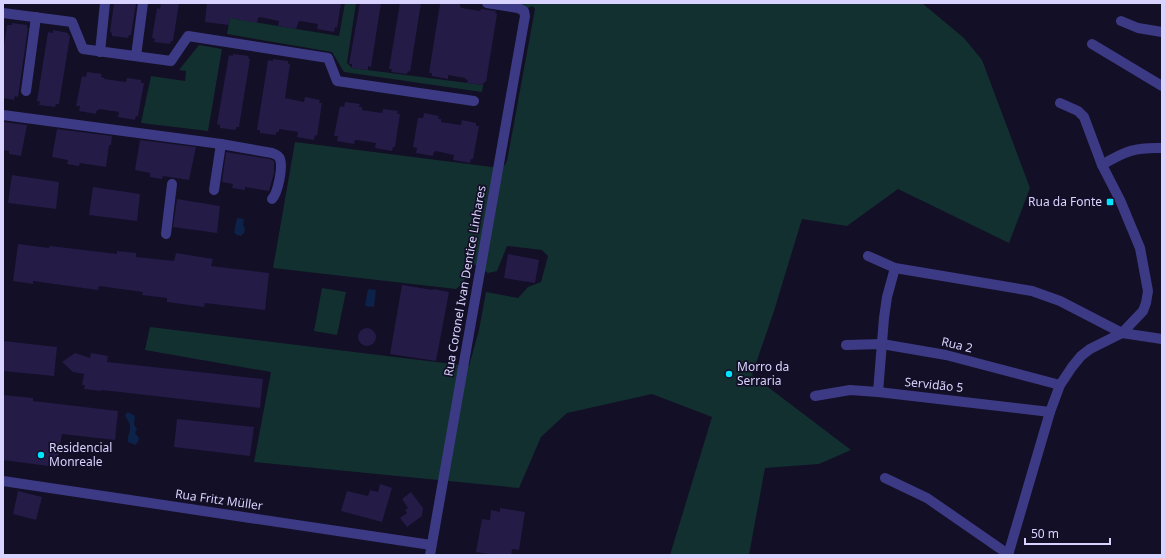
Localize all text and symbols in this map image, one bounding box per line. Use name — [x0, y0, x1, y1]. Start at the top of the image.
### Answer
street label: Rua Coronel Ivan Dentice Linhares — [439, 184, 490, 378]
place label: Rua da Fonte — [1028, 193, 1102, 210]
marker: Rua da Fonte — [1105, 197, 1115, 207]
street label: Rua 2 — [940, 333, 975, 356]
place label: Morro da Serraria — [737, 358, 789, 389]
marker: Morro da Serraria — [724, 369, 734, 379]
street label: Servidão 5 — [904, 373, 964, 396]
place label: Residencial Monreale — [49, 439, 112, 470]
marker: Residencial Monreale — [36, 450, 46, 460]
street label: Rua Fritz Müller — [174, 485, 264, 514]
scale bar — [1025, 520, 1110, 546]
text: 50 m — [1031, 525, 1059, 542]

